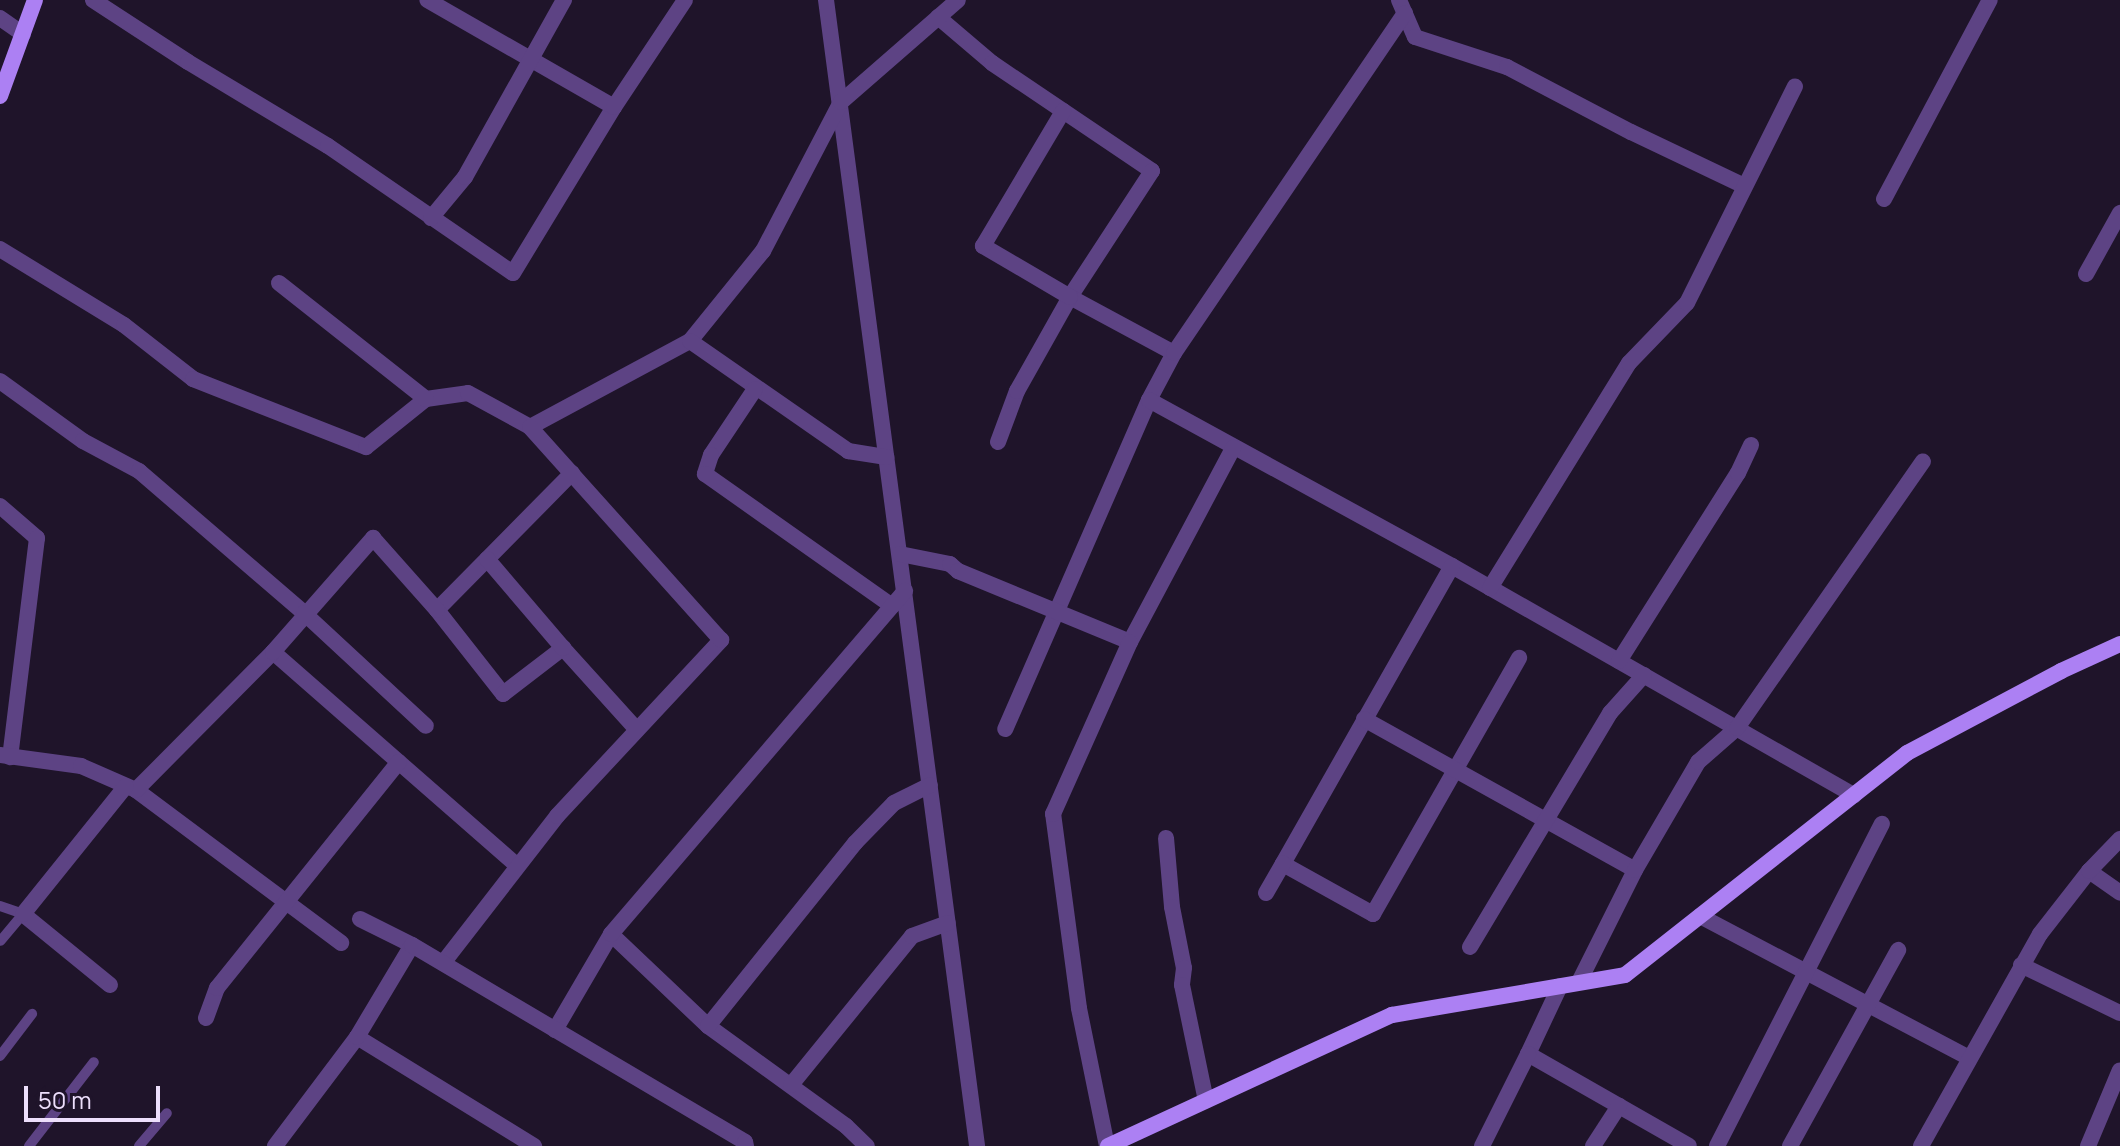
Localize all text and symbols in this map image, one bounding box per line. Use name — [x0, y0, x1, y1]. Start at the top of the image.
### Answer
scale bar — [28, 1070, 164, 1120]
text: 50 m — [38, 1083, 92, 1116]

